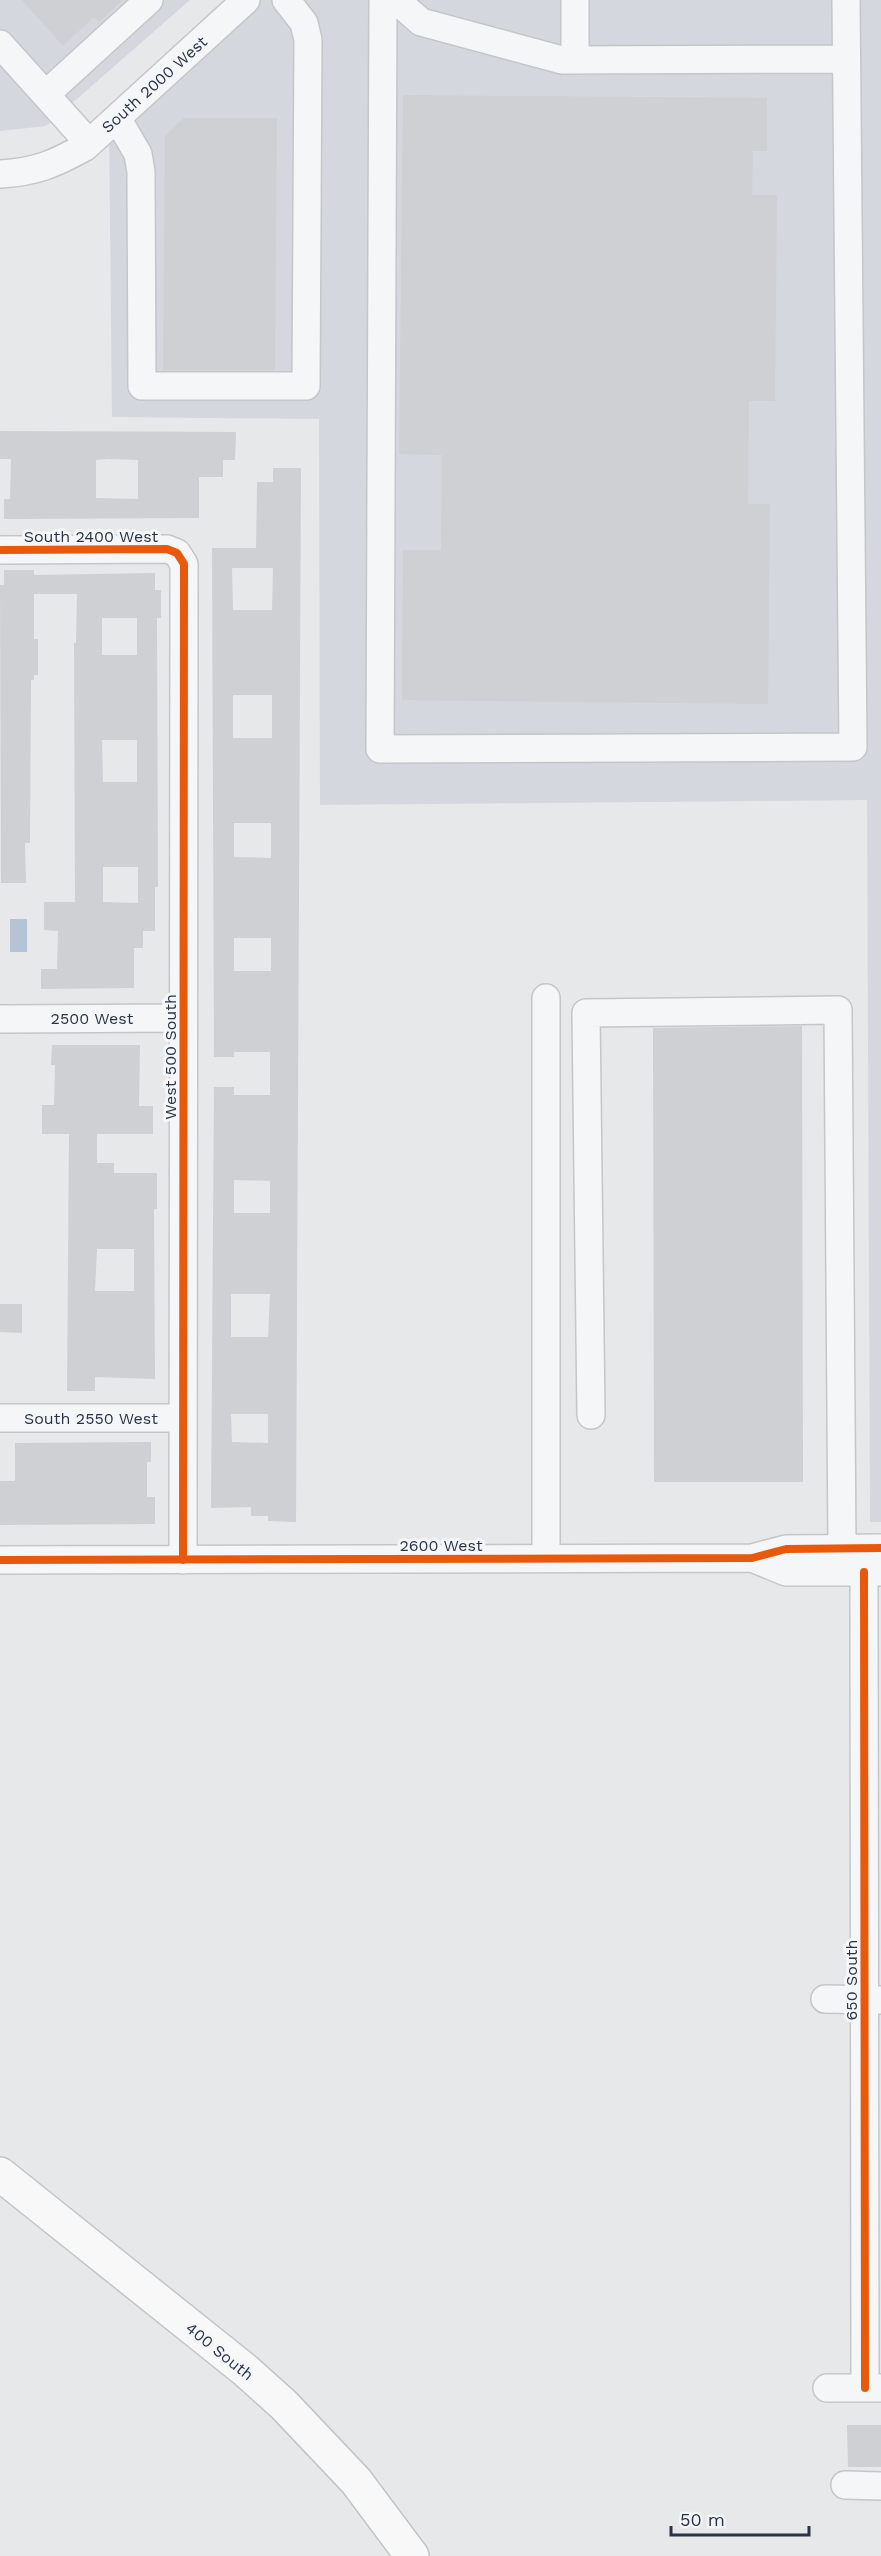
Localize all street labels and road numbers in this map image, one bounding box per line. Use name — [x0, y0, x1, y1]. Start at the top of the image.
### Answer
street label: South 2000 West — [98, 32, 211, 137]
street label: South 2400 West — [24, 527, 159, 546]
street label: West 500 South — [161, 994, 180, 1120]
street label: 2500 West — [51, 1009, 134, 1028]
street label: South 2550 West — [24, 1409, 158, 1428]
street label: 2600 West — [399, 1536, 483, 1555]
street label: 650 South — [842, 1940, 861, 2020]
street label: 400 South — [182, 2318, 257, 2384]

